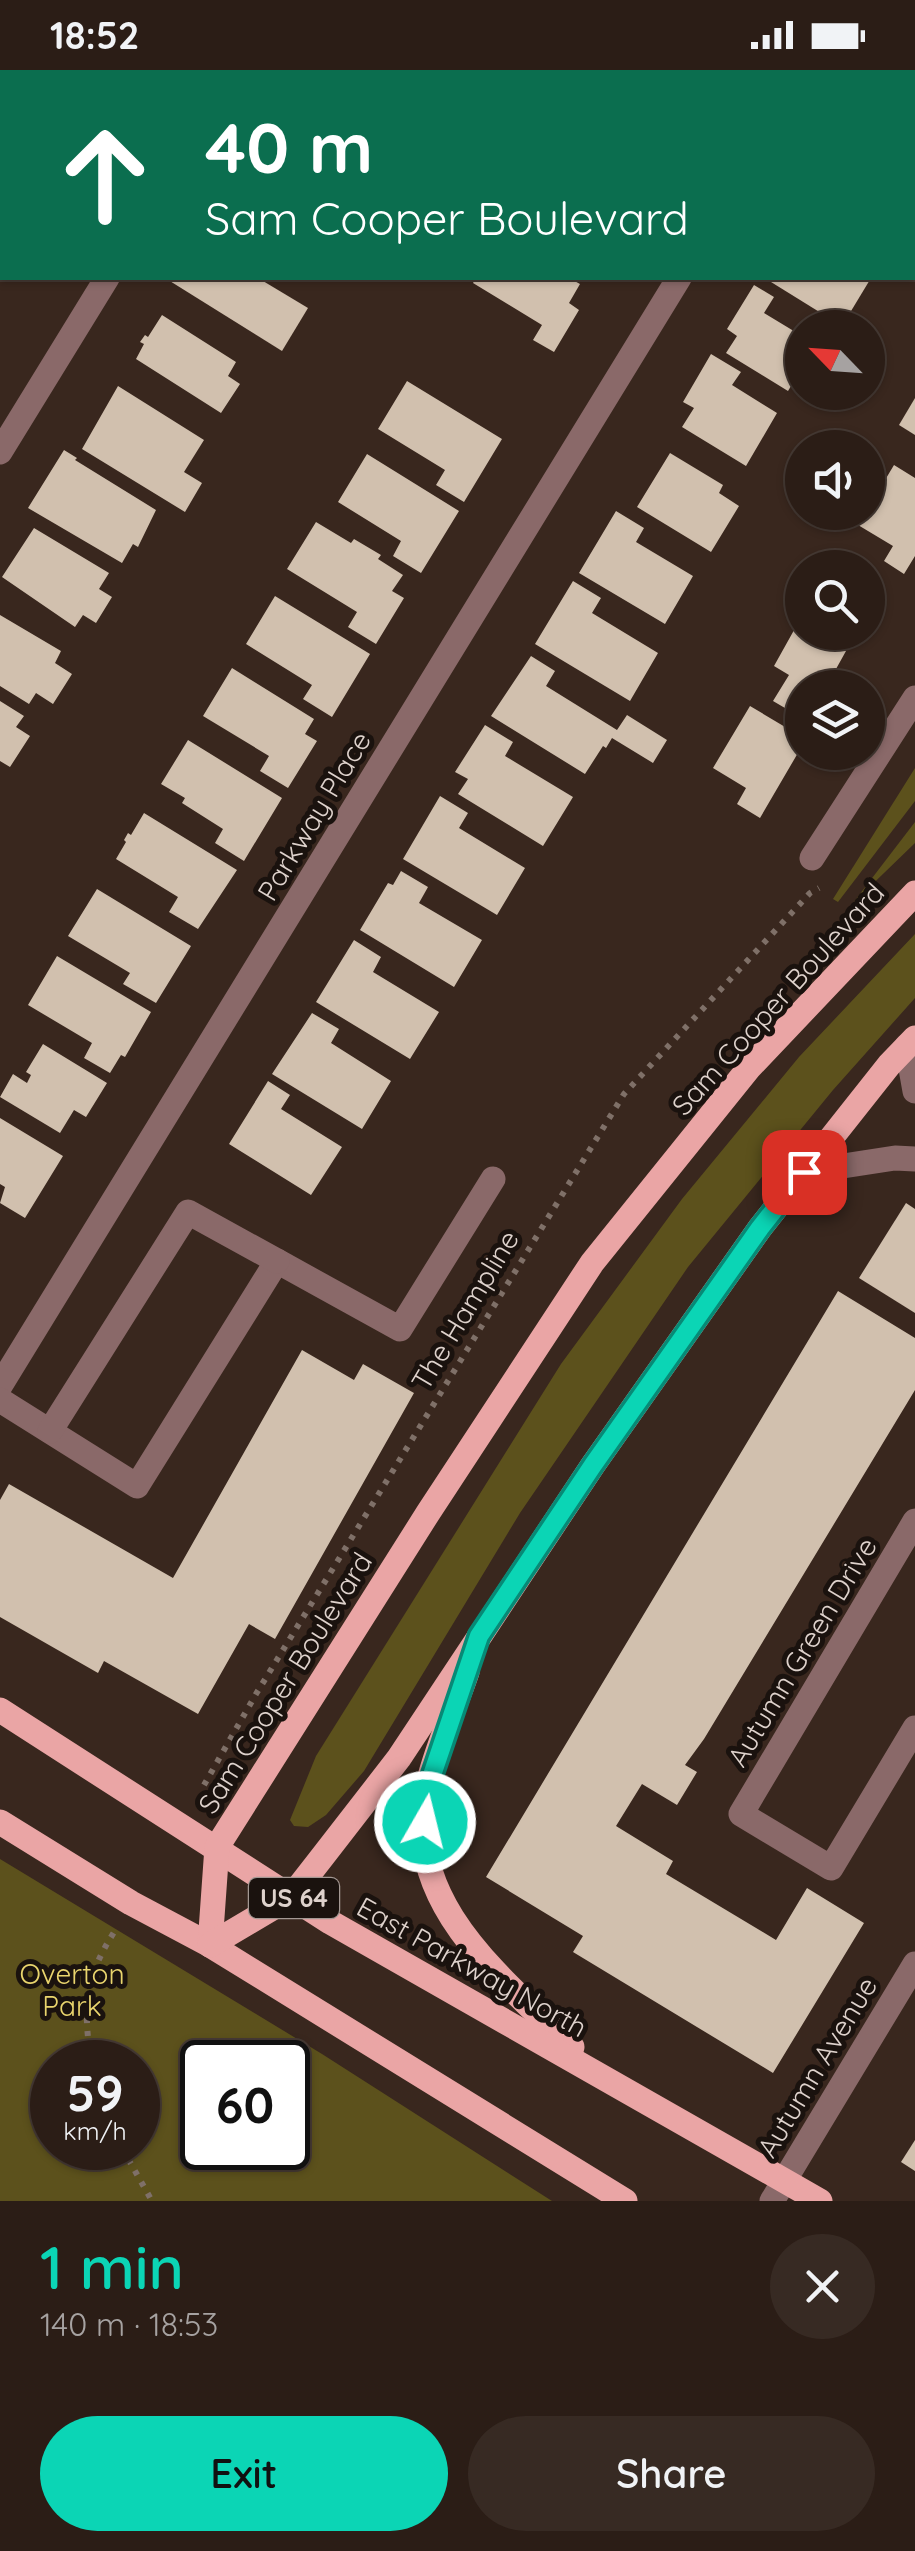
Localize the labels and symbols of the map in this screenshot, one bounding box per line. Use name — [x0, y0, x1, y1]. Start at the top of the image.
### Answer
north arrow — [785, 310, 885, 410]
street label: Parkway Place — [249, 725, 378, 907]
street label: Sam Cooper Boulevard — [664, 875, 891, 1122]
pin — [762, 1130, 847, 1215]
street label: The Hampline — [403, 1223, 526, 1396]
street label: Autumn Green Drive — [719, 1531, 884, 1773]
street label: Sam Cooper Boulevard — [190, 1546, 379, 1820]
position arrow — [373, 1770, 477, 1874]
road number: US 64 — [249, 1878, 339, 1918]
street label: East Parkway North — [351, 1889, 593, 2044]
park label: Overton Park — [19, 1956, 125, 2023]
street label: Autumn Avenue — [749, 1970, 884, 2163]
speed limit sign: 60 — [180, 2040, 310, 2170]

